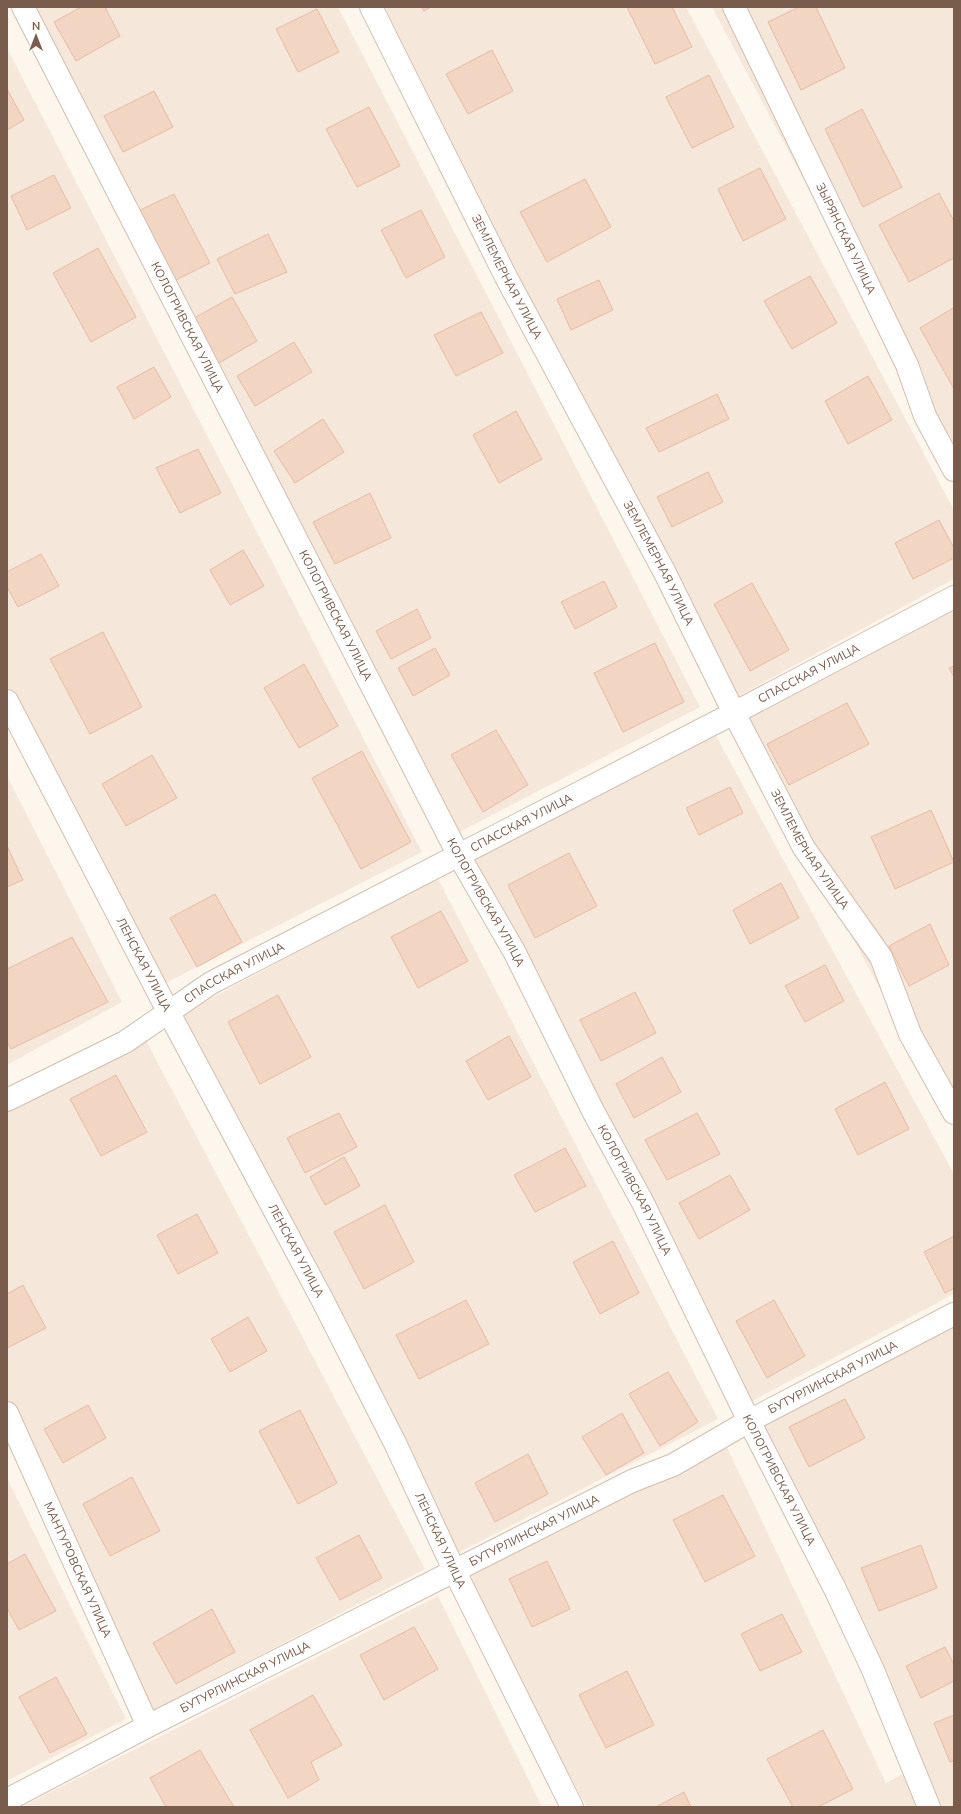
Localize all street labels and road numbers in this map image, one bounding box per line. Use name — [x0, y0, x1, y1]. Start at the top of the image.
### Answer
street label: ЗЫРЯНСКАЯ УЛИЦА — [812, 180, 880, 297]
street label: ЗЕМЛЕМЕРНАЯ УЛИЦА — [468, 212, 546, 342]
street label: КОЛОГРИВСКАЯ УЛИЦА — [147, 259, 228, 396]
street label: ЗЕМЛЕМЕРНАЯ УЛИЦА — [620, 498, 698, 628]
street label: КОЛОГРИВСКАЯ УЛИЦА — [295, 547, 376, 684]
street label: СПАССКАЯ УЛИЦА — [755, 640, 863, 707]
street label: ЗЕМЛЕМЕРНАЯ УЛИЦА — [767, 786, 853, 913]
street label: СПАССКАЯ УЛИЦА — [468, 790, 575, 856]
street label: КОЛОГРИВСКАЯ УЛИЦА — [443, 835, 529, 970]
street label: ЛЕНСКАЯ УЛИЦА — [113, 915, 175, 1015]
street label: СПАССКАЯ УЛИЦА — [181, 938, 287, 1007]
street label: КОЛОГРИВСКАЯ УЛИЦА — [594, 1122, 675, 1258]
street label: ЛЕНСКАЯ УЛИЦА — [264, 1201, 328, 1301]
street label: БУТУРЛИНСКАЯ УЛИЦА — [765, 1337, 900, 1418]
street label: КОЛОГРИВСКАЯ УЛИЦА — [739, 1412, 820, 1549]
street label: ЛЕНСКАЯ УЛИЦА — [411, 1490, 470, 1591]
street label: БУТУРЛИНСКАЯ УЛИЦА — [466, 1491, 602, 1570]
street label: МАНТУРОВСКАЯ УЛИЦА — [40, 1499, 115, 1640]
street label: БУТУРЛИНСКАЯ УЛИЦА — [177, 1637, 313, 1717]

